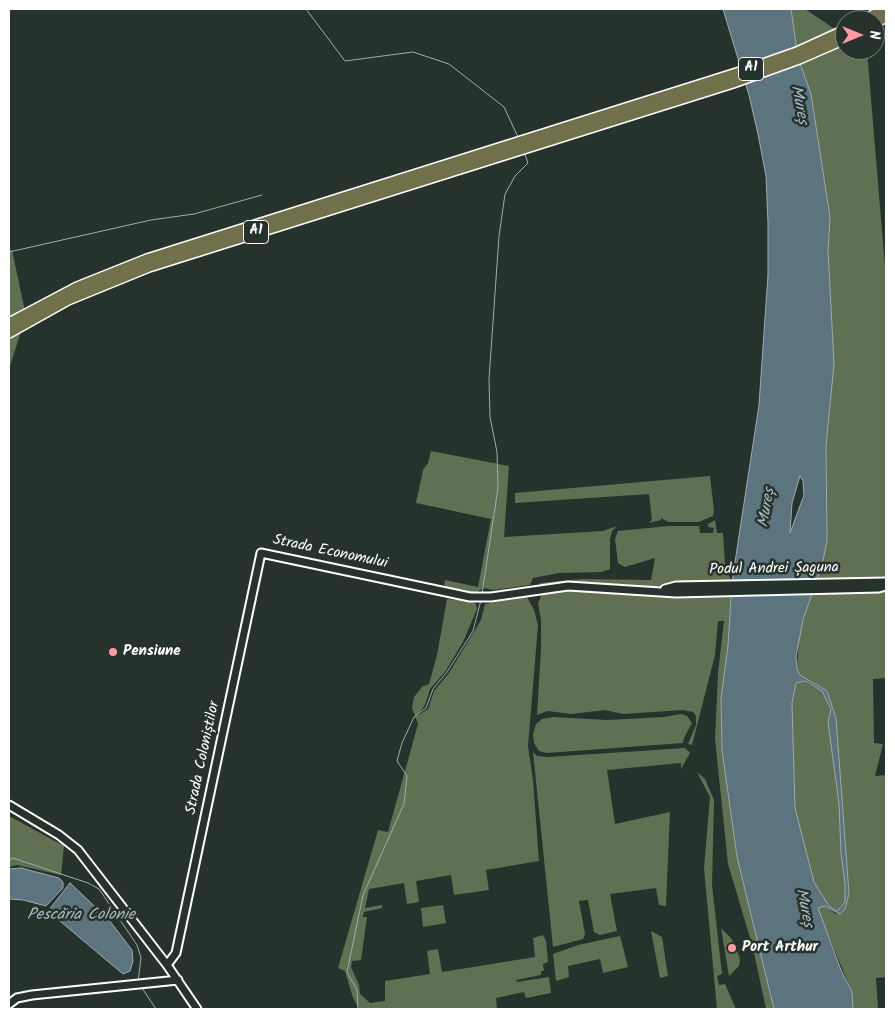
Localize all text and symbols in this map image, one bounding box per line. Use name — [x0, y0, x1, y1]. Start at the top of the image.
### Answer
north arrow — [835, 10, 885, 60]
text: N — [863, 31, 885, 39]
road number: A1 — [738, 58, 764, 80]
water label: Mureș — [785, 84, 811, 126]
road number: A1 — [244, 220, 268, 243]
water label: Mureș — [755, 487, 781, 529]
street label: Strada Economului — [271, 532, 389, 574]
street label: Podul Andrei Șaguna — [709, 560, 839, 580]
place label: Pensiune — [123, 643, 181, 661]
marker: Pensiune — [107, 646, 119, 658]
street label: Strada Coloniștilor — [183, 700, 225, 816]
water label: Mureș — [789, 887, 817, 929]
water label: Pescăria Colonie — [27, 906, 135, 926]
place label: Port Arthur — [742, 939, 818, 957]
marker: Port Arthur — [726, 942, 738, 954]

